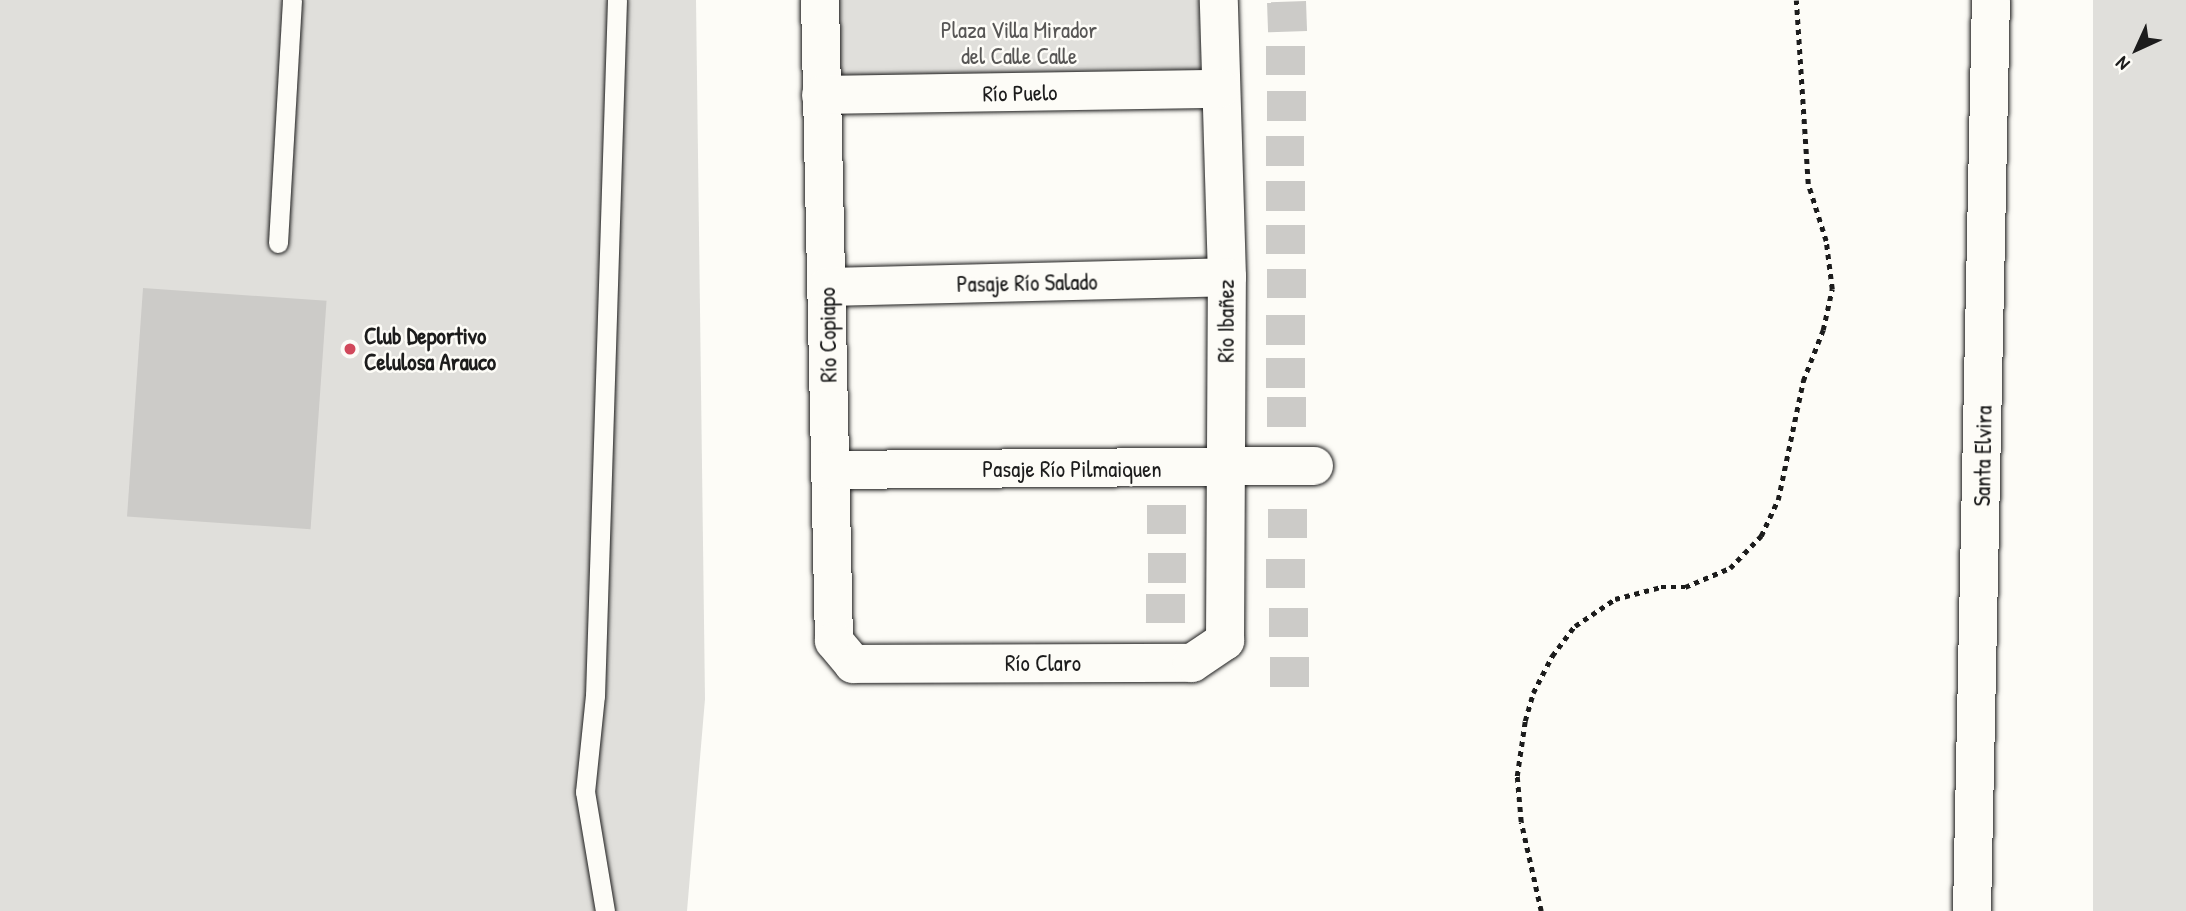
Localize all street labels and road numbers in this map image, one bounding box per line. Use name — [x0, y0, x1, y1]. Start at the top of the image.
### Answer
street label: Río Puelo — [982, 79, 1058, 107]
street label: Pasaje Río Salado — [956, 268, 1098, 298]
street label: Río Ibañez — [1212, 279, 1240, 363]
street label: Río Copiapo — [813, 287, 843, 383]
street label: Santa Elvira — [1968, 405, 1998, 507]
street label: Pasaje Río Pilmaiquen — [982, 455, 1162, 483]
street label: Río Claro — [1005, 649, 1081, 677]

